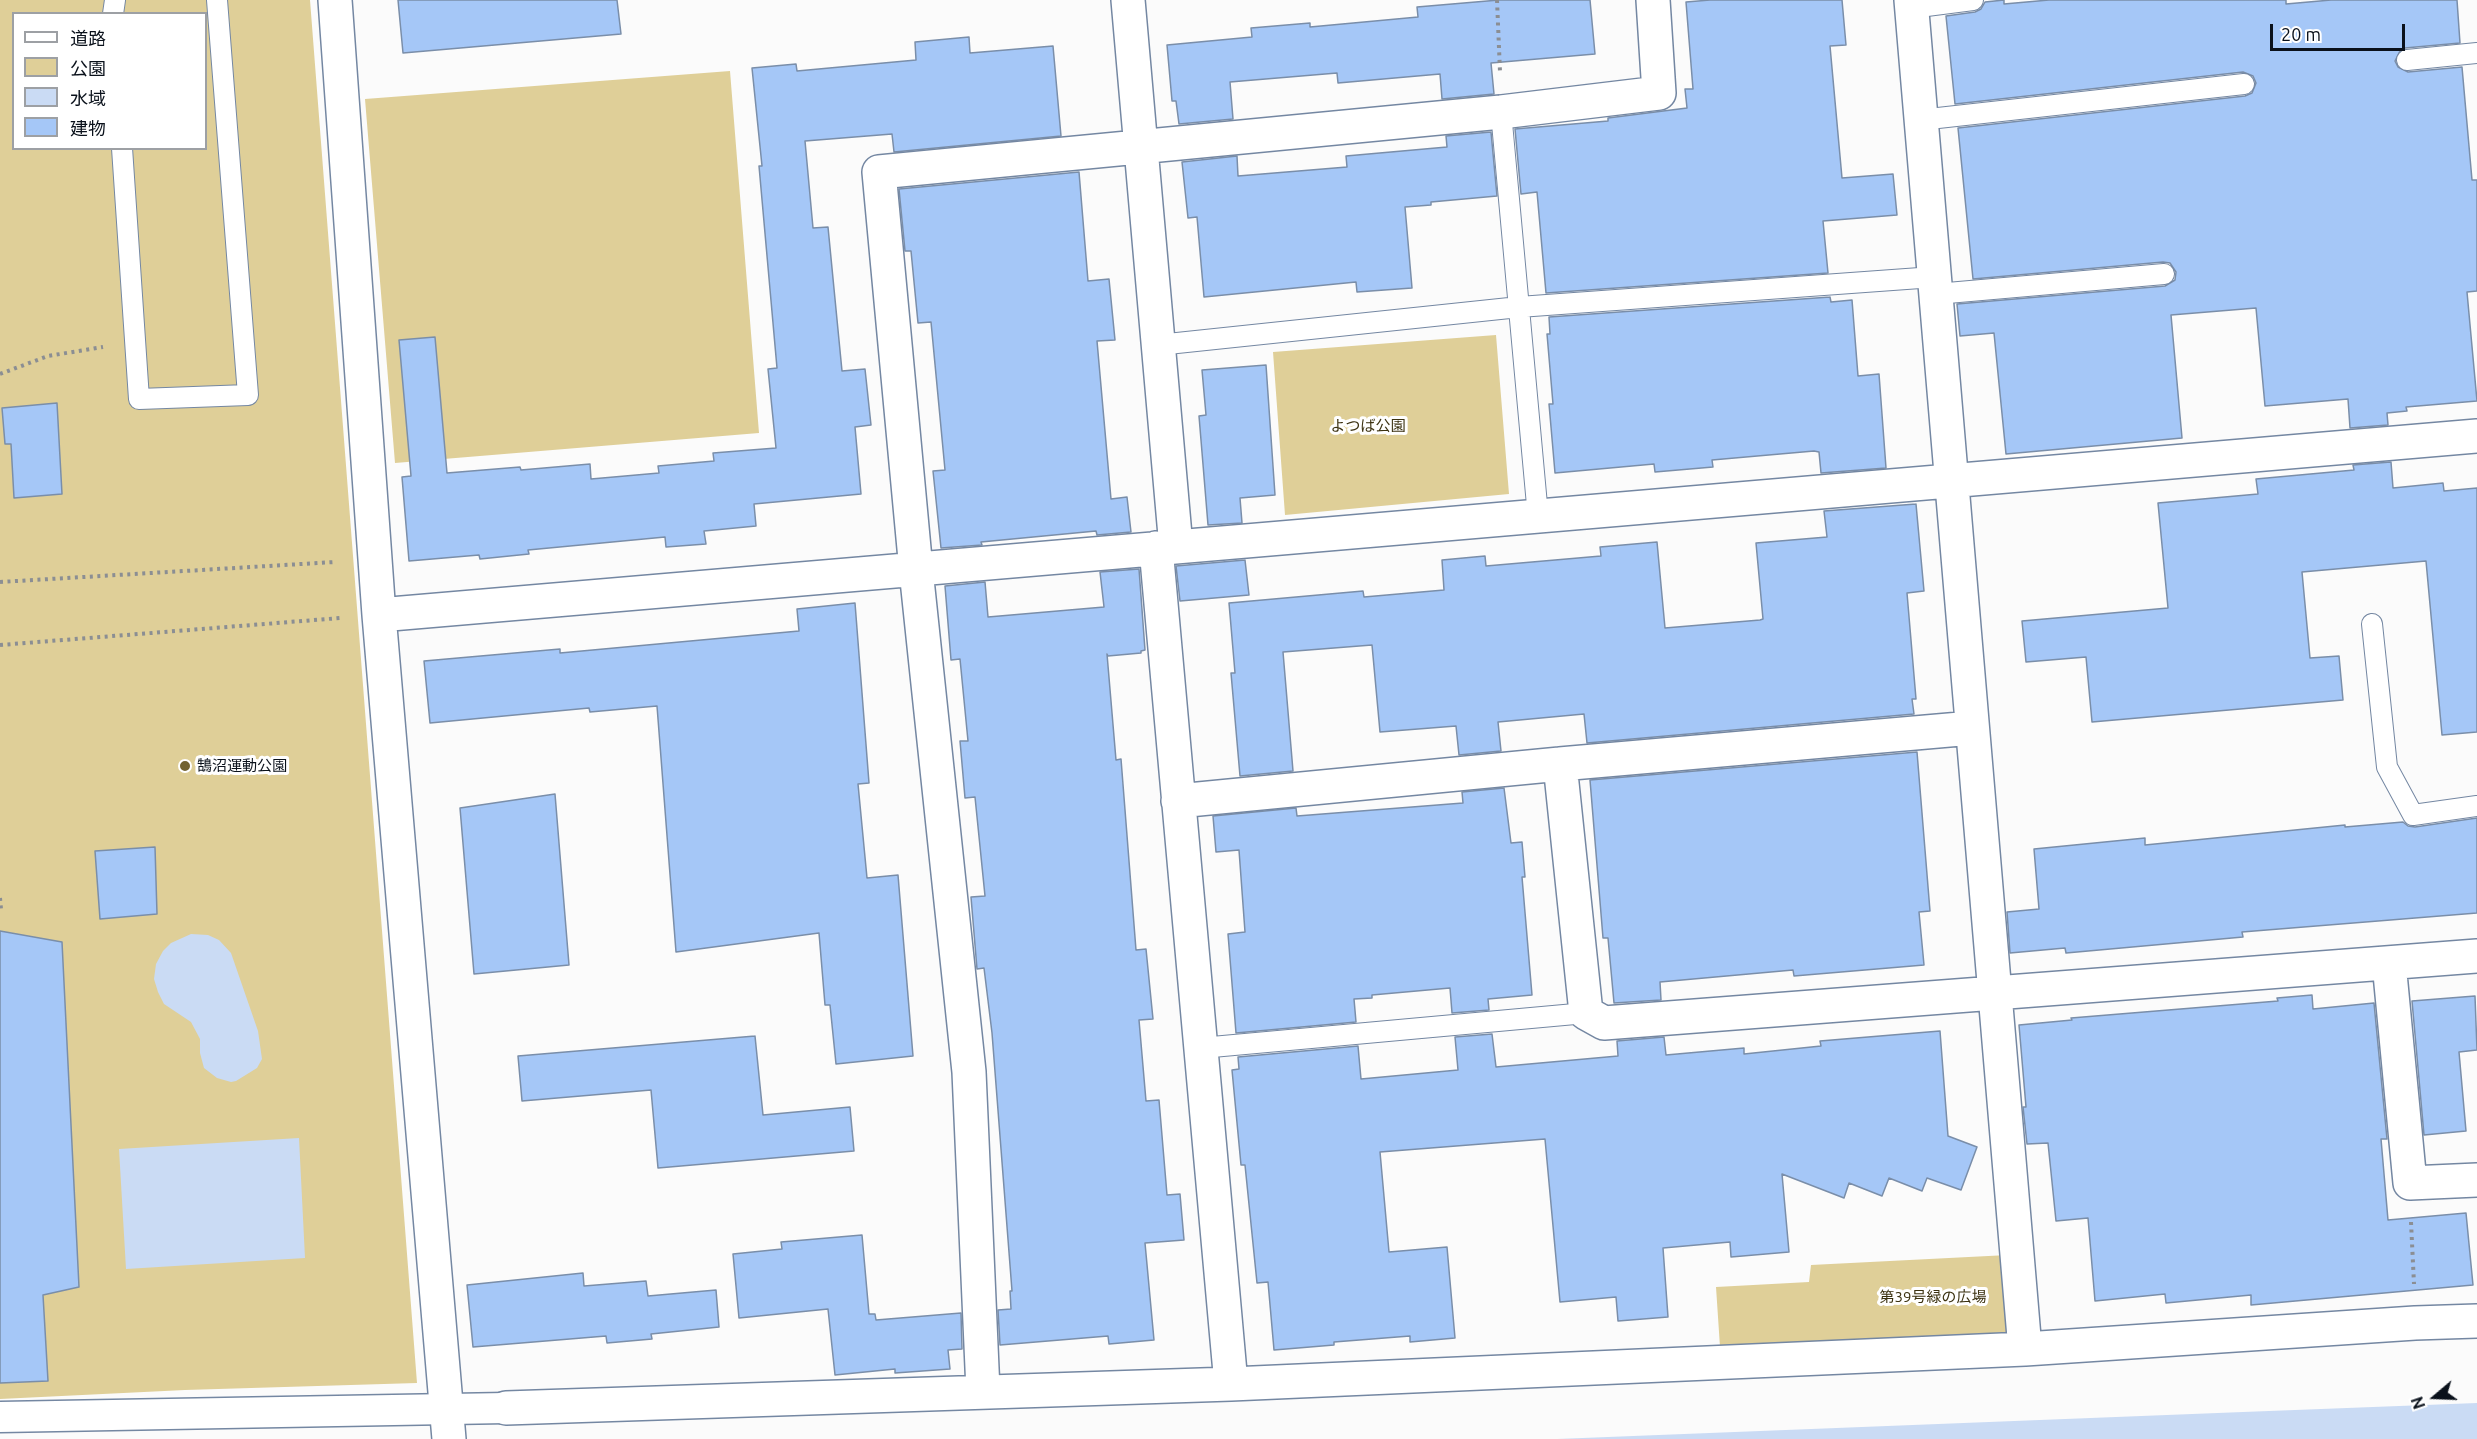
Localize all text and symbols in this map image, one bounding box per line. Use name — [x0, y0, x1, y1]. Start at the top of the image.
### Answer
legend — [12, 12, 207, 150]
scale bar — [2273, 12, 2408, 50]
text: 20 m — [2281, 24, 2321, 44]
text: 道路 — [70, 28, 106, 48]
text: 公園 — [70, 58, 106, 78]
text: 水域 — [70, 88, 106, 108]
text: 建物 — [70, 118, 106, 138]
park label: よつば公園 — [1331, 417, 1405, 435]
place label: 鵠沼運動公園 — [197, 757, 287, 775]
marker: 鵠沼運動公園 — [178, 759, 192, 773]
park label: 第39号緑の広場 — [1880, 1288, 1986, 1306]
north arrow — [2405, 1367, 2465, 1427]
text: N — [2408, 1394, 2428, 1411]

